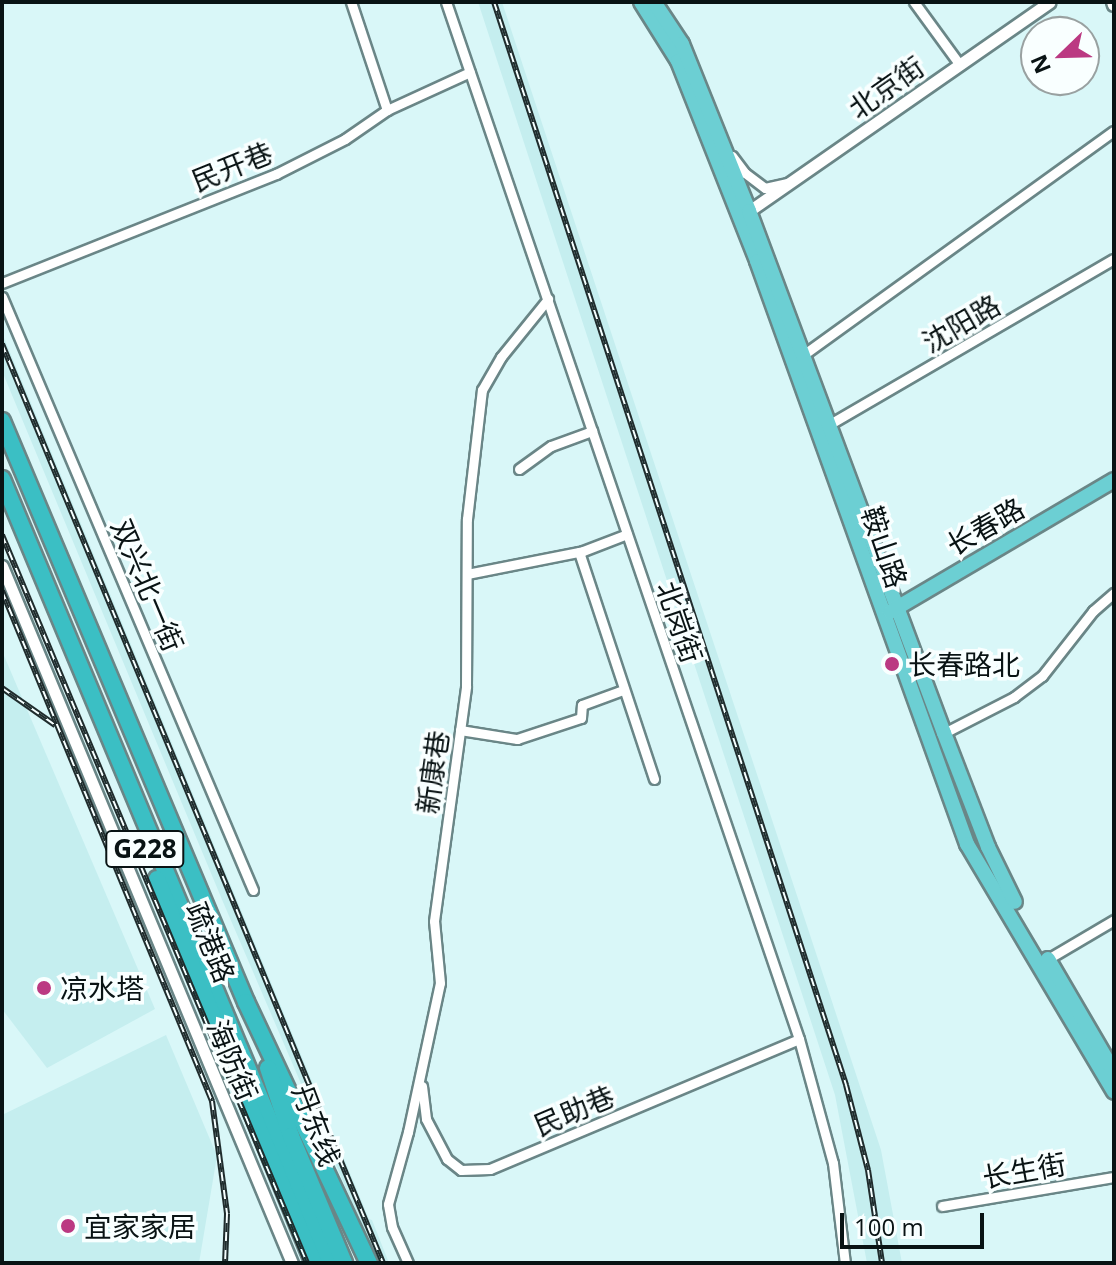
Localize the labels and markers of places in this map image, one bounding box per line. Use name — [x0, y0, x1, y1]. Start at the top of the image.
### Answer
place label: 长春路北 — [908, 647, 1020, 681]
marker: 长春路北 — [883, 655, 901, 673]
place label: 凉水塔 — [60, 971, 144, 1005]
marker: 凉水塔 — [35, 979, 53, 997]
place label: 宜家家居 — [84, 1209, 196, 1243]
marker: 宜家家居 — [59, 1217, 77, 1235]

